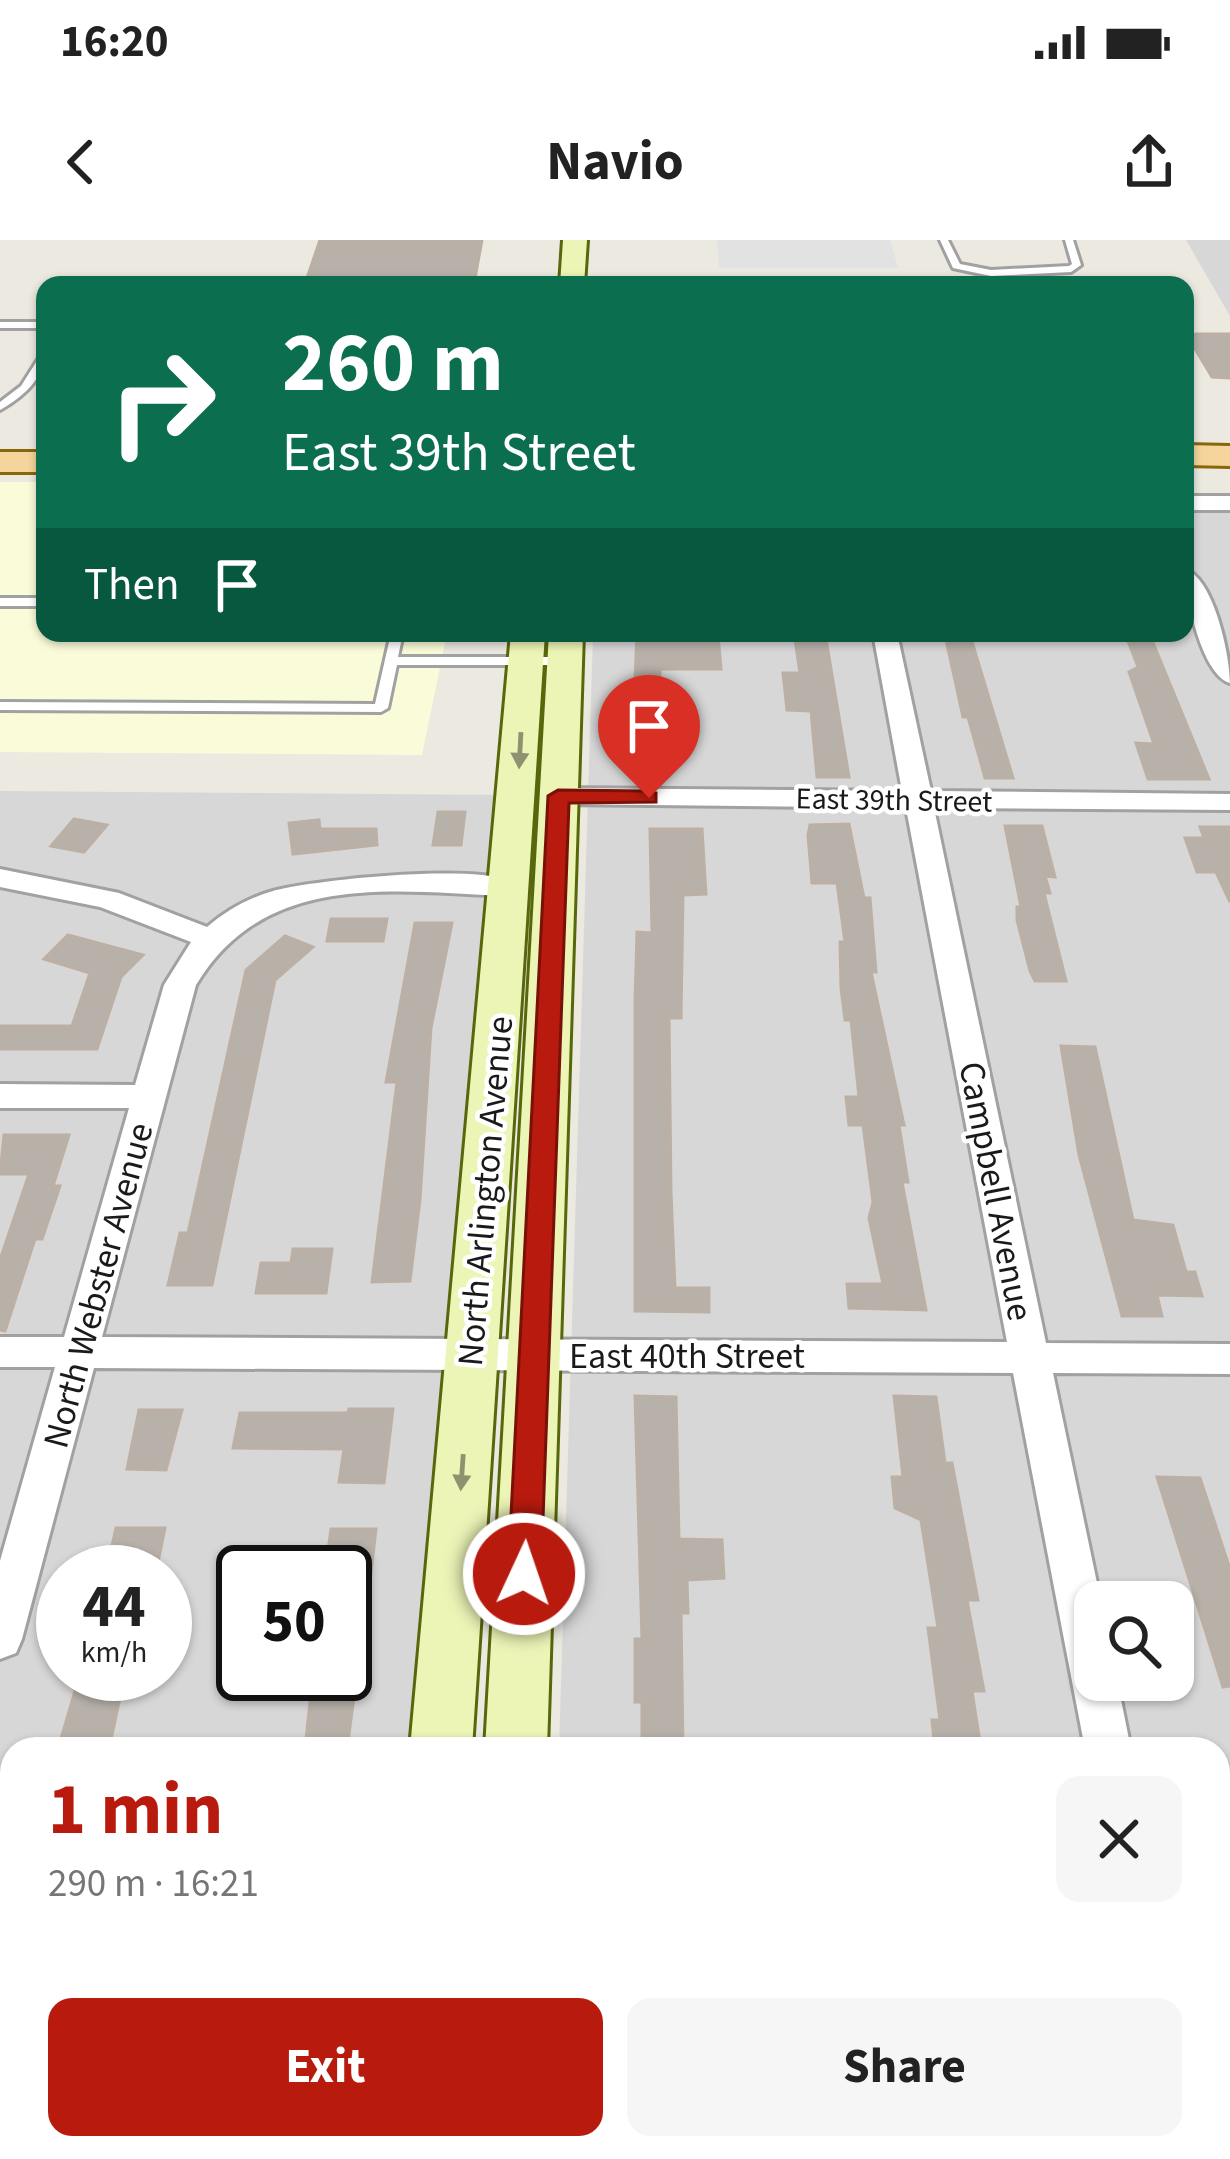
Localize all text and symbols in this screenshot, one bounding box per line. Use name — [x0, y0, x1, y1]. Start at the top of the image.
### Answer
text: 16:20 — [60, 10, 169, 74]
text: Navio — [546, 124, 684, 201]
icon: back — [48, 129, 114, 195]
icon: share — [1116, 129, 1182, 195]
text: 260 m — [282, 304, 504, 424]
icon: right — [84, 324, 240, 480]
text: East 39th Street — [282, 415, 636, 492]
icon: arrive — [204, 552, 270, 618]
text: Then — [84, 553, 180, 617]
pin — [598, 675, 700, 798]
icon: arrive — [616, 693, 682, 759]
one-way arrow — [510, 732, 529, 770]
street label: East 39th Street — [795, 777, 993, 824]
street label: North Arlington Avenue — [445, 1014, 526, 1368]
street label: Campbell Avenue — [945, 1057, 1046, 1325]
street label: North Webster Avenue — [30, 1117, 166, 1454]
street label: East 40th Street — [569, 1331, 805, 1382]
one-way arrow — [453, 1454, 472, 1491]
position arrow — [461, 1511, 587, 1637]
speed limit sign: 50 — [216, 1545, 372, 1701]
text: 44 — [82, 1565, 146, 1650]
map controls — [1074, 1581, 1194, 1701]
button: search — [1074, 1581, 1194, 1701]
text: km/h — [81, 1631, 147, 1674]
text: 1 min — [48, 1759, 223, 1862]
button: close — [1056, 1776, 1182, 1902]
text: 290 m · 16:21 — [48, 1856, 259, 1912]
button: Exit — [48, 1998, 603, 2136]
button: Share — [627, 1998, 1182, 2136]

